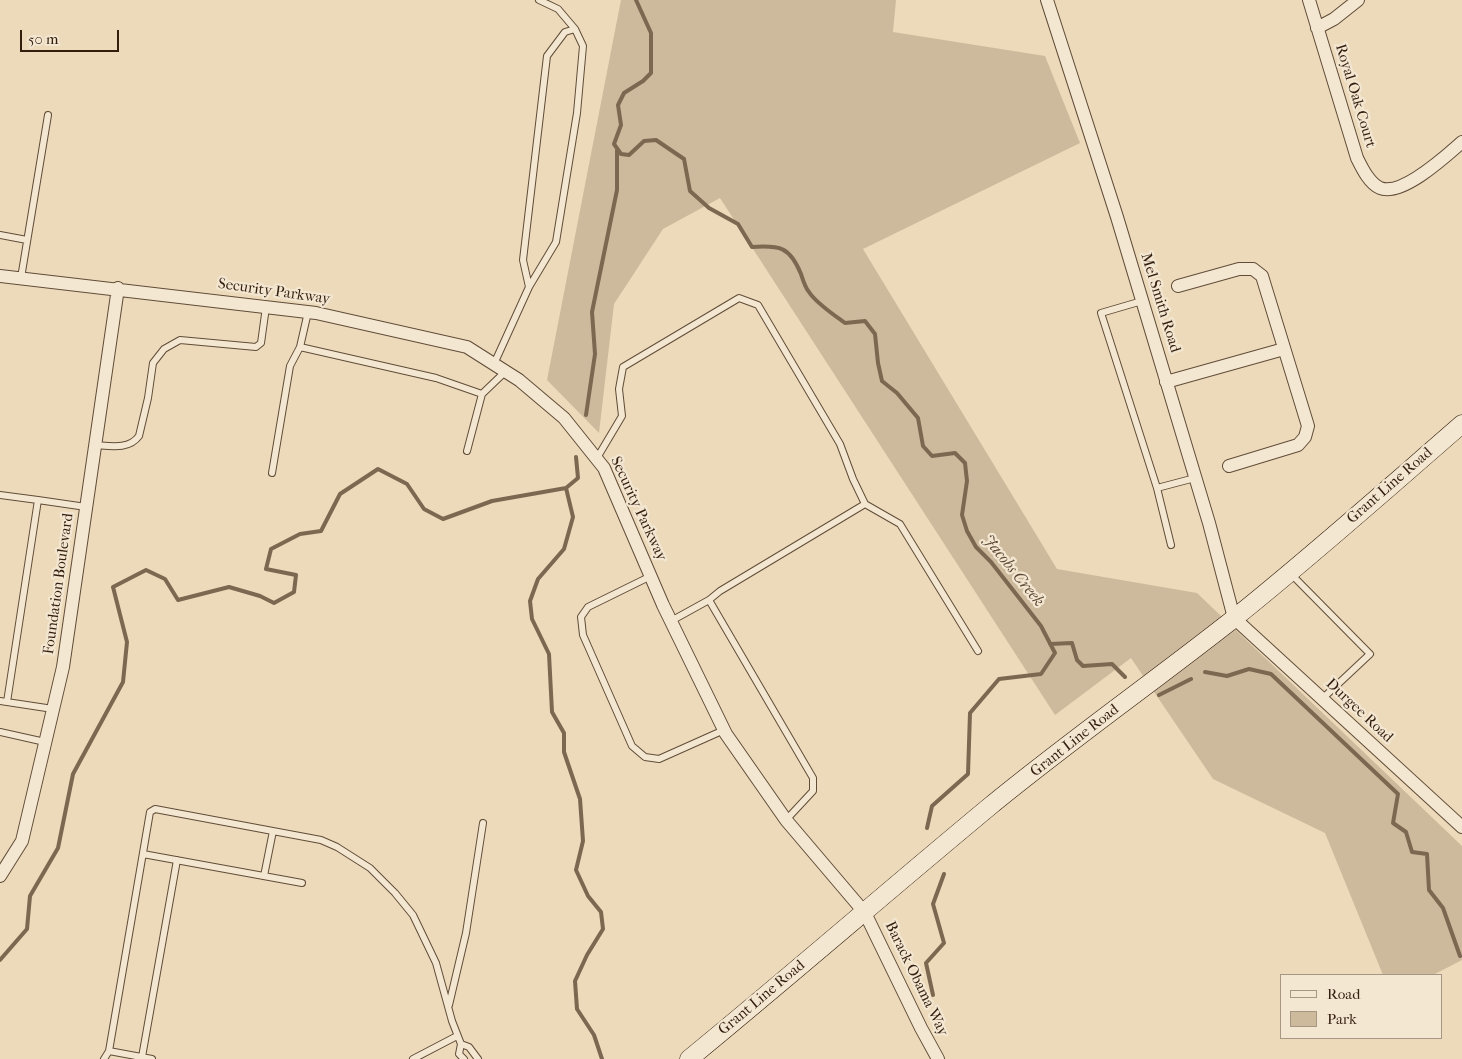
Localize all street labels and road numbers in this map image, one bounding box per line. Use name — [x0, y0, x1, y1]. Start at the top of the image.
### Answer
street label: Royal Oak Court — [1331, 42, 1379, 150]
street label: Mel Smith Road — [1136, 251, 1184, 355]
street label: Security Parkway — [217, 275, 331, 309]
street label: Grant Line Road — [1344, 444, 1436, 528]
street label: Security Parkway — [606, 454, 670, 564]
street label: Foundation Boulevard — [40, 512, 78, 656]
street label: Durgee Road — [1322, 675, 1396, 747]
street label: Grant Line Road — [1027, 701, 1123, 781]
street label: Barack Obama Way — [880, 919, 952, 1039]
street label: Grant Line Road — [715, 957, 809, 1039]

